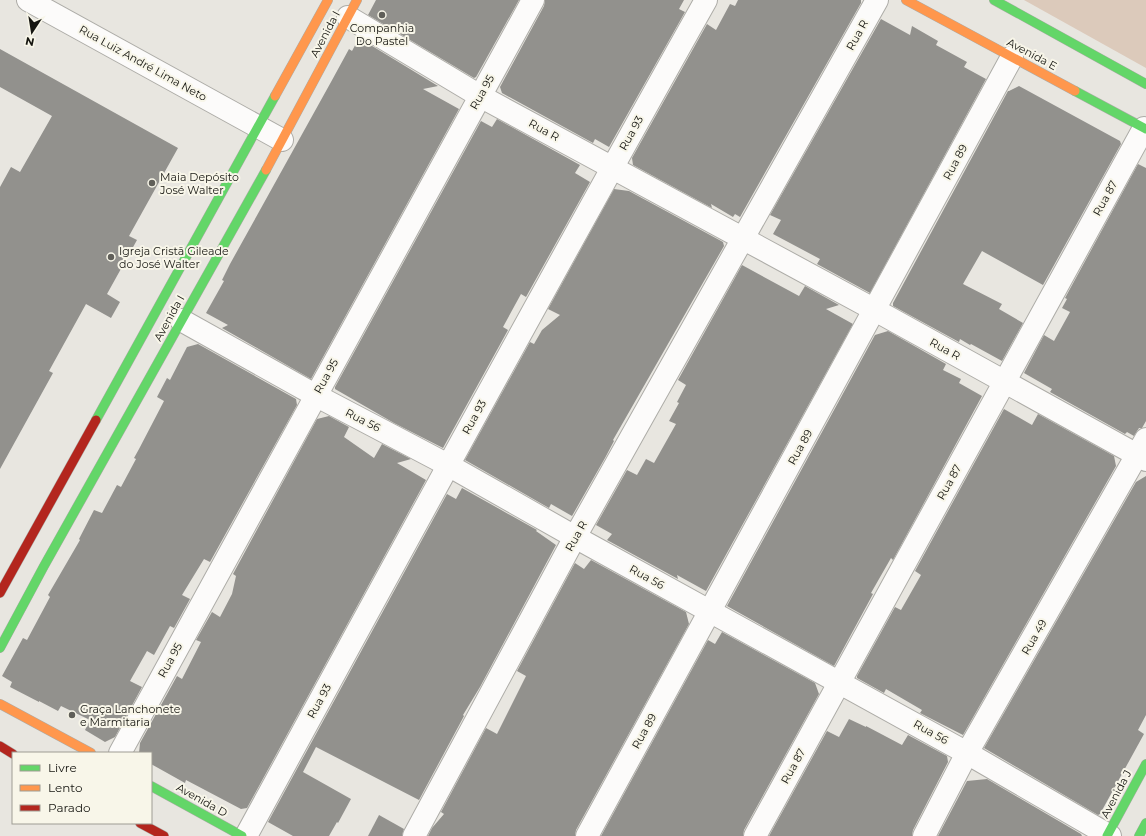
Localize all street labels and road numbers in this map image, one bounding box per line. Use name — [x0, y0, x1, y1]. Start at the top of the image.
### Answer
street label: Avenida I — [307, 8, 343, 60]
street label: Rua R — [843, 17, 871, 53]
street label: Rua Luiz André Lima Neto — [77, 22, 209, 104]
street label: Avenida E — [1005, 35, 1059, 73]
street label: Rua 95 — [467, 72, 497, 112]
street label: Rua 93 — [616, 113, 646, 153]
street label: Rua R — [526, 116, 562, 144]
street label: Rua 89 — [940, 141, 970, 182]
street label: Rua 87 — [1090, 178, 1120, 218]
street label: Avenida I — [151, 292, 187, 344]
street label: Rua R — [927, 335, 963, 363]
street label: Rua 95 — [311, 356, 341, 396]
street label: Rua 93 — [459, 397, 489, 437]
street label: Rua 56 — [343, 405, 383, 435]
street label: Rua 89 — [785, 427, 816, 467]
street label: Rua 87 — [934, 462, 964, 502]
street label: Rua R — [562, 518, 590, 554]
street label: Rua 56 — [627, 562, 667, 592]
street label: Rua 49 — [1018, 617, 1050, 657]
street label: Rua 95 — [155, 640, 185, 680]
street label: Rua 93 — [304, 681, 334, 721]
street label: Rua 89 — [629, 711, 660, 751]
street label: Rua 56 — [911, 717, 951, 747]
street label: Rua 87 — [778, 746, 808, 786]
street label: Avenida J — [1097, 767, 1135, 821]
street label: Avenida D — [174, 780, 230, 820]

